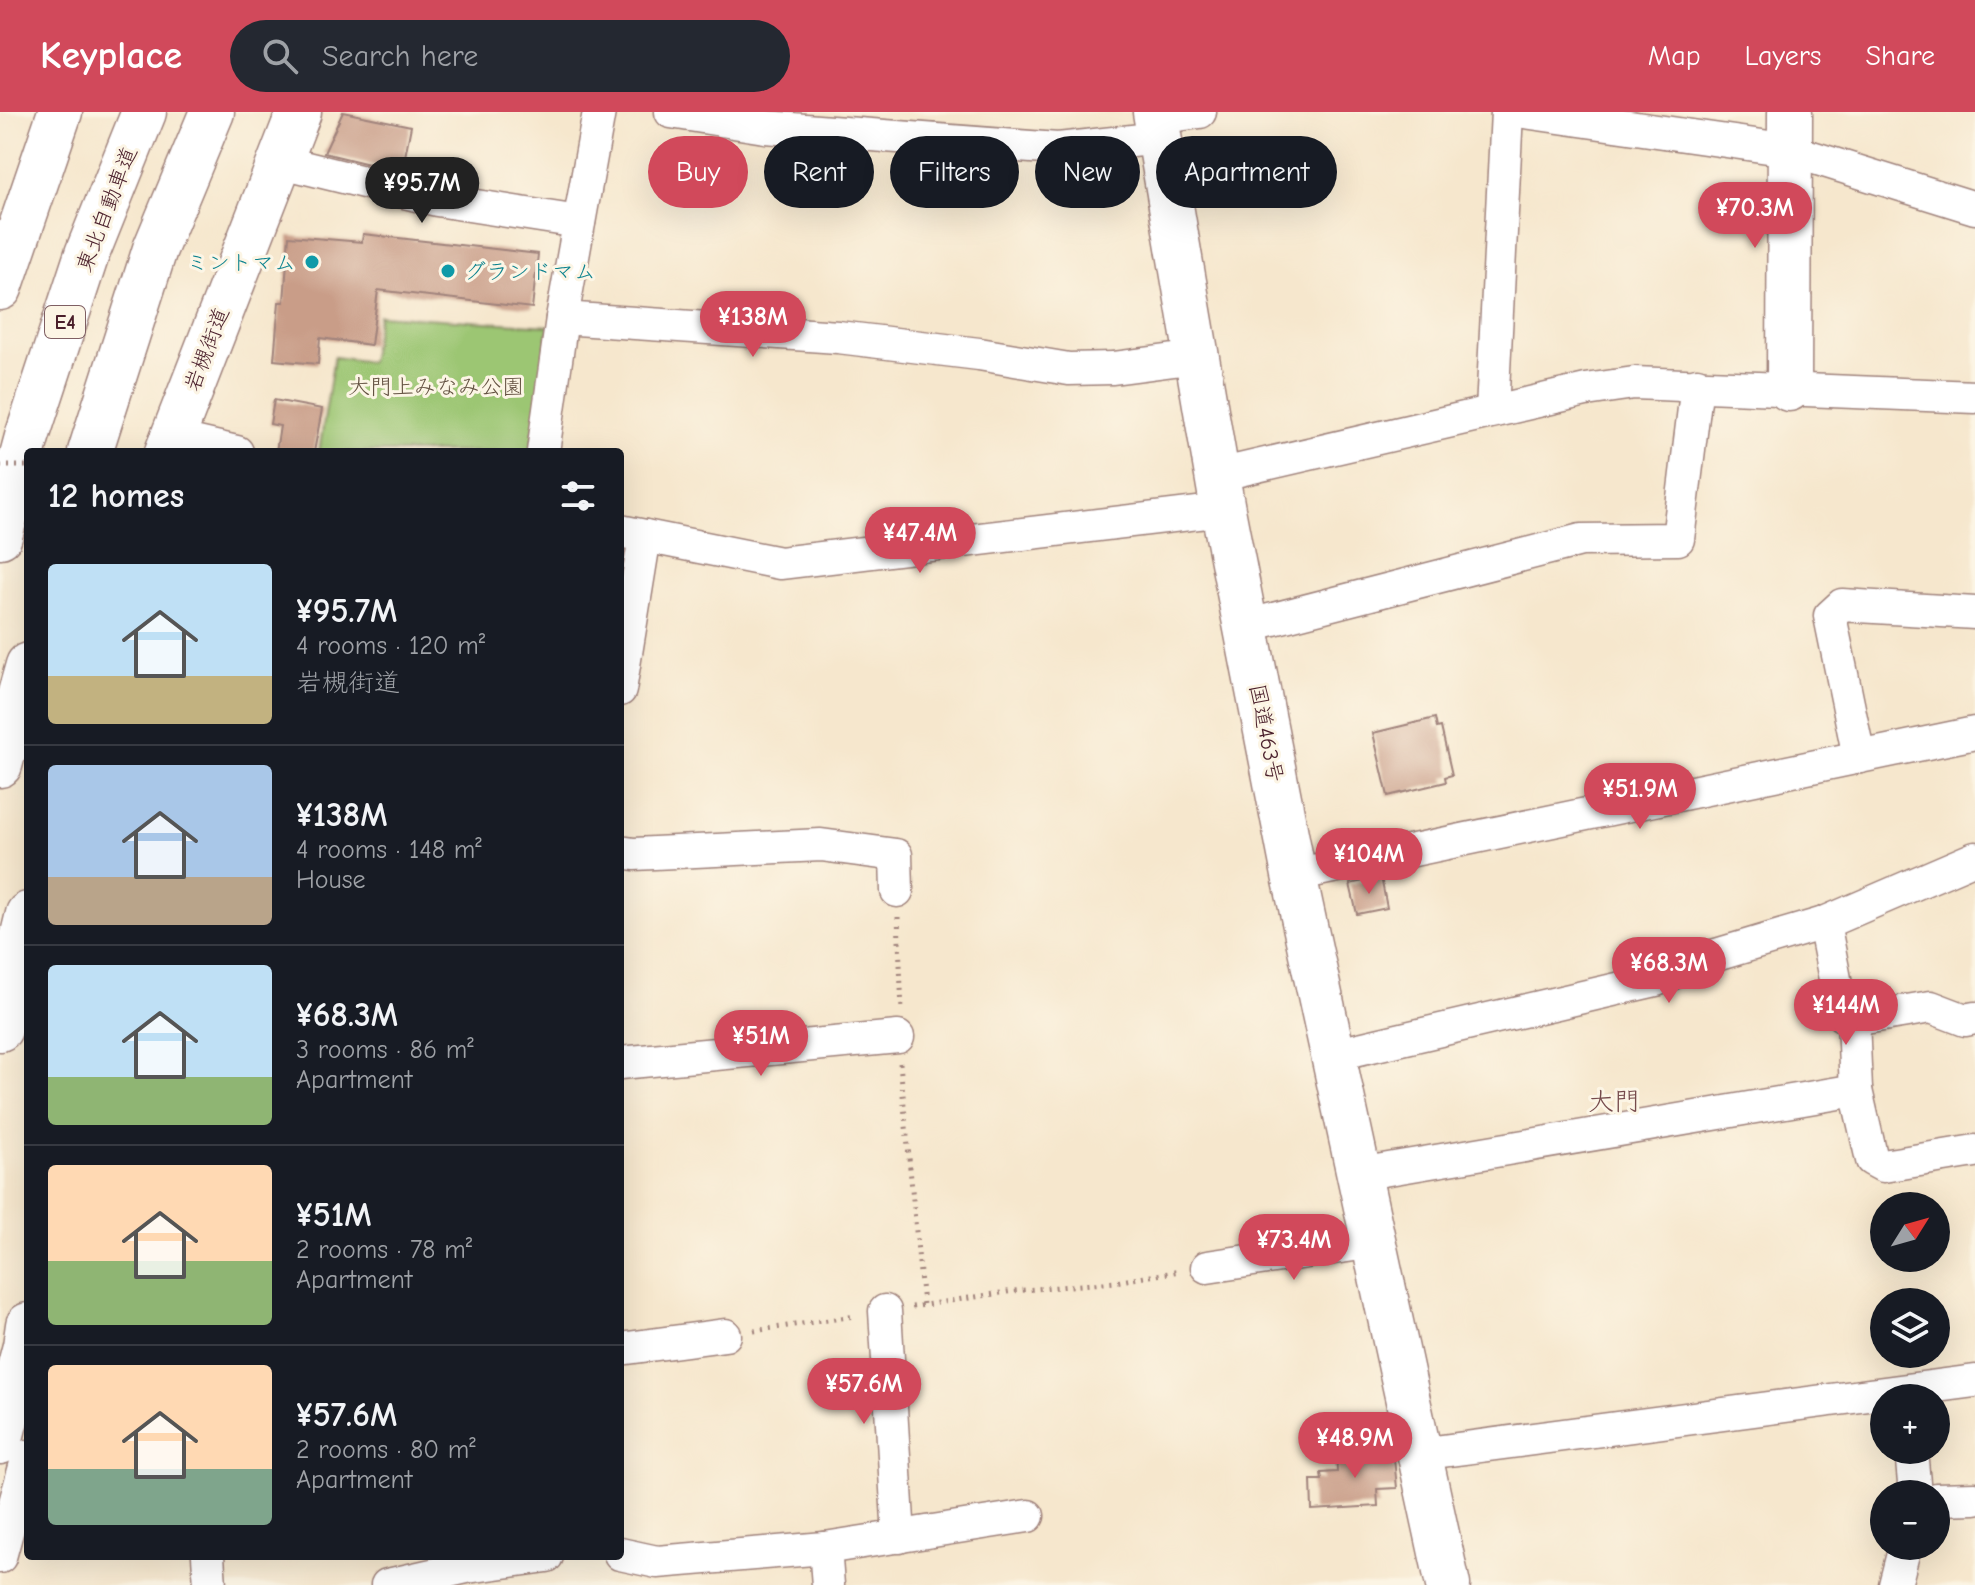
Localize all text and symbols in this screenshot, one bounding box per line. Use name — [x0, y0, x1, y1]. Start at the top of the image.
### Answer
search box — [230, 20, 790, 92]
text: Keyplace — [40, 34, 182, 78]
icon: search — [258, 34, 302, 78]
text: Search here — [322, 39, 478, 74]
text: Map — [1648, 40, 1701, 72]
text: Layers — [1745, 40, 1821, 72]
text: Share — [1865, 40, 1935, 72]
chip: Buy — [648, 136, 748, 208]
chip: Rent — [764, 136, 874, 208]
chip: Filters — [890, 136, 1019, 208]
chip: New — [1035, 136, 1140, 208]
chip: Apartment — [1156, 136, 1337, 208]
street label: 東北自動車道 — [71, 143, 143, 276]
pin: ¥95.7M — [357, 157, 487, 225]
text: ¥95.7M — [383, 168, 461, 198]
pin: ¥70.3M — [1690, 182, 1820, 250]
text: ¥70.3M — [1716, 193, 1794, 223]
place label: ミントマム — [186, 250, 296, 276]
marker: ミントマム — [303, 253, 321, 271]
place label: グランドマム — [464, 259, 596, 285]
marker: グランドマム — [439, 262, 457, 280]
pin: ¥138M — [697, 291, 809, 359]
text: ¥138M — [718, 302, 788, 332]
street label: 岩槻街道 — [179, 304, 235, 395]
road number: E4 — [45, 306, 85, 338]
park label: 大門上みなみ公園 — [348, 374, 524, 400]
icon: filters — [556, 474, 600, 518]
text: 12 homes — [48, 476, 184, 516]
pin: ¥47.4M — [855, 507, 985, 575]
text: ¥47.4M — [883, 518, 957, 548]
text: ¥95.7M — [296, 591, 397, 631]
icon: home — [112, 596, 208, 692]
text: 4 rooms · 120 m² — [296, 631, 485, 661]
text: 岩槻街道 — [296, 668, 400, 698]
street label: 国道463号 — [1244, 682, 1288, 785]
pin: ¥51.9M — [1575, 763, 1705, 831]
text: ¥51.9M — [1602, 774, 1678, 804]
text: ¥138M — [296, 795, 388, 835]
icon: home — [112, 797, 208, 893]
pin: ¥104M — [1313, 828, 1425, 896]
text: 4 rooms · 148 m² — [296, 835, 482, 865]
text: ¥104M — [1333, 839, 1405, 869]
text: House — [296, 865, 366, 895]
pin: ¥68.3M — [1604, 937, 1734, 1005]
text: ¥68.3M — [1630, 948, 1708, 978]
pin: ¥144M — [1790, 979, 1902, 1047]
text: ¥144M — [1812, 990, 1880, 1020]
text: ¥68.3M — [296, 995, 398, 1035]
icon: home — [112, 997, 208, 1093]
pin: ¥51M — [714, 1010, 808, 1078]
text: ¥51M — [732, 1021, 790, 1051]
text: 3 rooms · 86 m² — [296, 1035, 474, 1065]
text: Apartment — [296, 1065, 412, 1095]
district label: 大門 — [1588, 1087, 1640, 1117]
north arrow — [1870, 1192, 1950, 1272]
map controls — [1870, 1192, 1950, 1560]
text: ¥51M — [296, 1195, 372, 1235]
icon: home — [112, 1197, 208, 1293]
pin: ¥73.4M — [1229, 1214, 1359, 1282]
text: ¥73.4M — [1256, 1225, 1332, 1255]
text: 2 rooms · 78 m² — [296, 1235, 472, 1265]
text: Apartment — [296, 1265, 412, 1295]
button: layers — [1870, 1288, 1950, 1368]
pin: ¥57.6M — [799, 1358, 929, 1426]
text: ¥57.6M — [825, 1369, 903, 1399]
button: + — [1870, 1384, 1950, 1464]
text: ¥57.6M — [296, 1395, 397, 1435]
icon: home — [112, 1397, 208, 1493]
pin: ¥48.9M — [1290, 1412, 1420, 1480]
text: ¥48.9M — [1316, 1423, 1394, 1453]
text: 2 rooms · 80 m² — [296, 1435, 476, 1465]
text: Apartment — [296, 1465, 412, 1495]
button: − — [1870, 1480, 1950, 1560]

